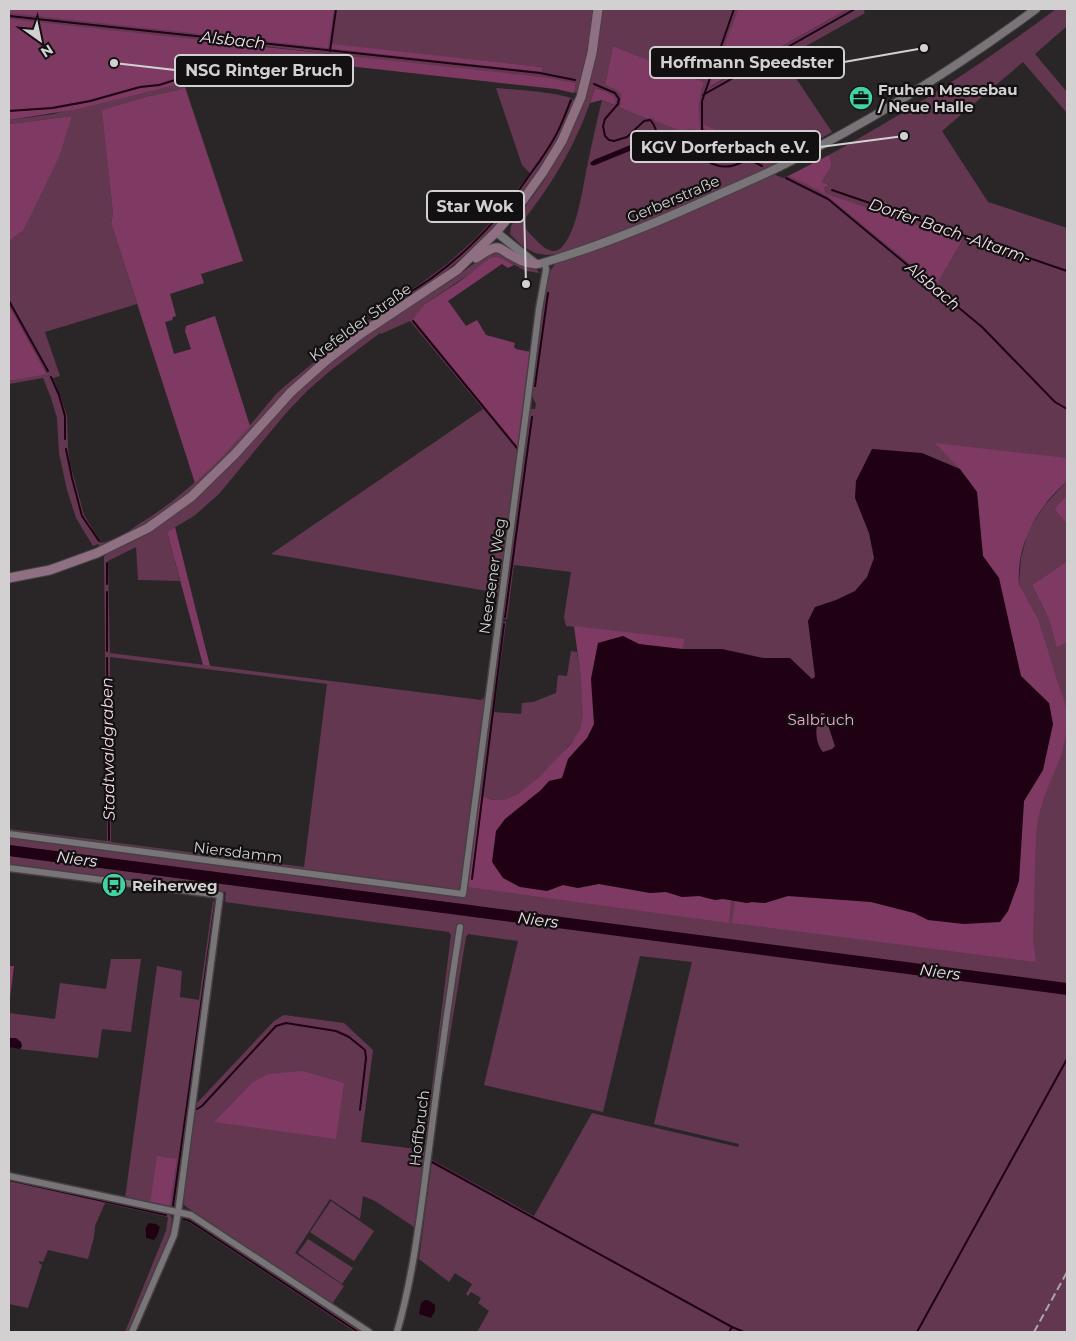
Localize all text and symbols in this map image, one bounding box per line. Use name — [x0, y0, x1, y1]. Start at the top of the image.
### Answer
north arrow — [15, 15, 65, 65]
water label: Alsbach — [199, 27, 266, 53]
text: N — [37, 40, 57, 62]
callout: Hoffmann Speedster — [650, 47, 844, 78]
text: Hoffmann Speedster — [660, 53, 834, 72]
callout: NSG Rintger Bruch — [175, 55, 353, 86]
text: NSG Rintger Bruch — [185, 61, 343, 80]
place label: Fruhen Messebau / Neue Halle — [877, 80, 1018, 116]
office icon: Fruhen Messebau / Neue Halle — [848, 85, 874, 111]
callout: KGV Dorferbach e.V. — [631, 131, 820, 162]
text: KGV Dorferbach e.V. — [641, 138, 809, 157]
street label: Gerberstraße — [624, 171, 722, 227]
callout: Star Wok — [427, 191, 524, 222]
water label: Dorfer Bach -Altarm- — [866, 194, 1034, 268]
text: Star Wok — [437, 197, 514, 216]
water label: Alsbach — [901, 257, 964, 314]
street label: Krefelder Straße — [305, 279, 415, 365]
street label: Neersener Weg — [474, 517, 510, 635]
water label: Stadtwaldgraben — [97, 677, 119, 821]
park label: Salbruch — [788, 710, 854, 729]
street label: Niersdamm — [192, 837, 284, 867]
water label: Niers — [55, 847, 99, 871]
bus stop icon: Reiherweg — [101, 872, 127, 898]
place label: Reiherweg — [132, 876, 217, 895]
water label: Niers — [516, 908, 560, 932]
water label: Niers — [918, 960, 962, 984]
street label: Hoffbruch — [405, 1089, 433, 1167]

